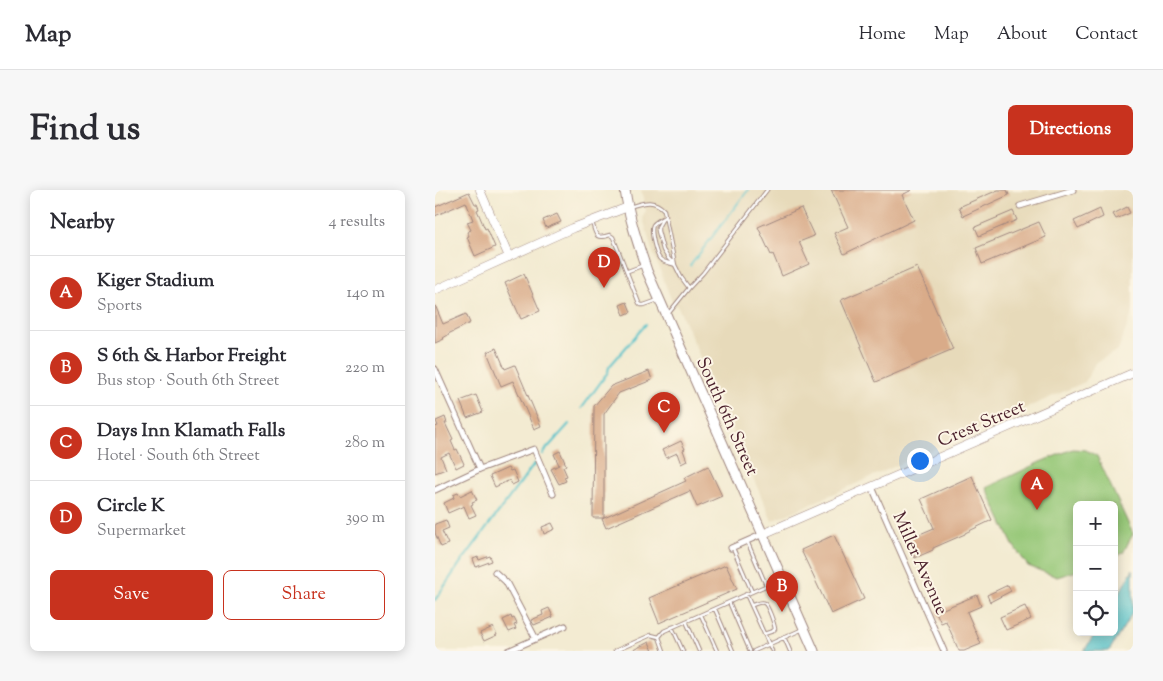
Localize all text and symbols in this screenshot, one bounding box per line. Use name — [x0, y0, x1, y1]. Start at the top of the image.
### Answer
text: Map — [25, 18, 71, 52]
text: Home — [859, 22, 906, 48]
text: Map — [934, 22, 969, 48]
text: About — [997, 22, 1047, 48]
text: Contact — [1075, 22, 1138, 48]
text: Find us — [30, 105, 140, 156]
button: Directions — [1008, 105, 1133, 155]
text: Nearby — [50, 208, 115, 238]
text: 4 results — [329, 211, 385, 234]
pin: D — [588, 247, 620, 288]
text: Kiger Stadium — [97, 268, 214, 295]
text: A — [60, 282, 73, 305]
text: 140 m — [347, 282, 385, 305]
text: Sports — [97, 295, 142, 318]
text: S 6th & Harbor Freight — [97, 343, 286, 370]
street label: South 6th Street — [688, 353, 764, 480]
text: B — [61, 357, 71, 380]
text: 220 m — [345, 357, 385, 380]
text: Bus stop · South 6th Street — [97, 370, 279, 393]
pin: C — [648, 392, 680, 433]
street label: Crest Street — [934, 395, 1030, 455]
text: Days Inn Klamath Falls — [97, 418, 285, 445]
text: C — [60, 432, 72, 455]
text: 280 m — [344, 432, 385, 455]
text: Hotel · South 6th Street — [97, 445, 260, 468]
your location — [907, 448, 933, 474]
pin: A — [1021, 469, 1053, 510]
text: Circle K — [97, 493, 165, 520]
map controls — [1073, 501, 1118, 636]
button: + — [1073, 501, 1118, 546]
text: D — [60, 507, 72, 530]
text: 390 m — [346, 507, 385, 530]
street label: Miller Avenue — [885, 508, 954, 620]
text: Supermarket — [97, 520, 186, 543]
button: − — [1073, 546, 1118, 591]
button: Save — [50, 570, 213, 620]
button: Share — [223, 570, 385, 620]
pin: B — [766, 571, 798, 612]
button: locate — [1073, 591, 1118, 636]

